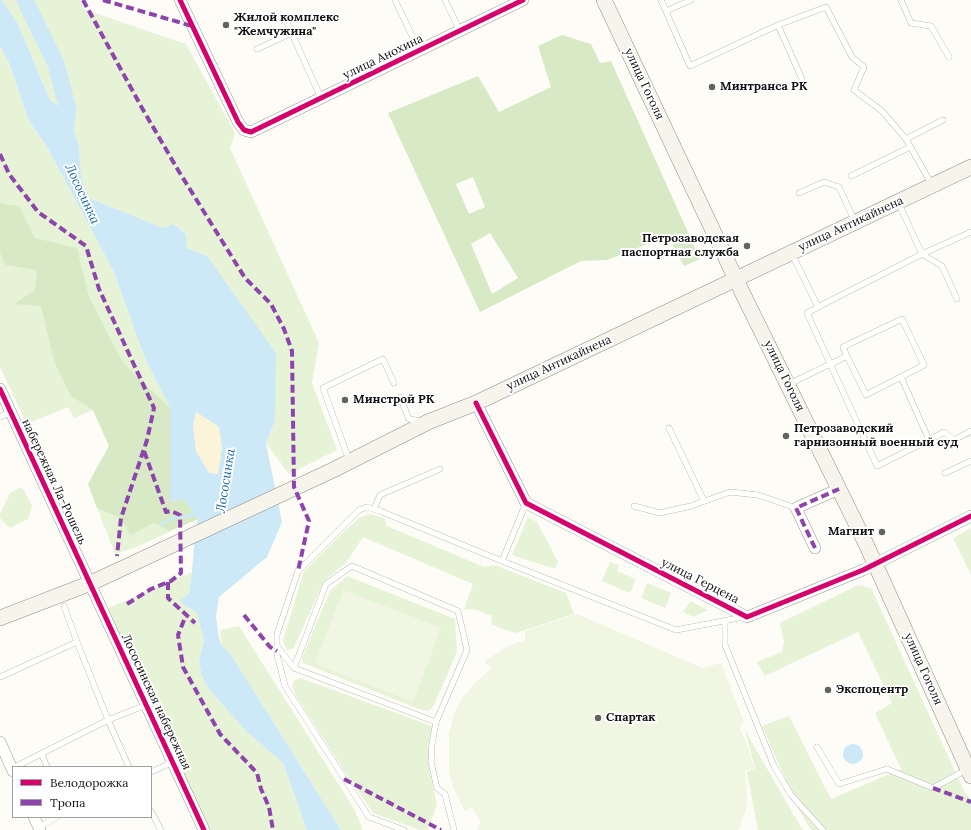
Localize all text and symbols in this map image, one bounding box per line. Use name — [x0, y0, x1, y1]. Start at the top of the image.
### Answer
place label: Жилой комплекс "Жемчужина" — [234, 11, 339, 39]
marker: Жилой комплекс "Жемчужина" — [221, 20, 231, 30]
street label: улица Анохина — [341, 31, 425, 83]
street label: улица Гоголя — [621, 46, 667, 122]
place label: Минтранса РК — [720, 80, 807, 94]
marker: Минтранса РК — [707, 82, 717, 92]
water label: Лососинка — [61, 161, 103, 227]
street label: улица Антикайнена — [796, 193, 906, 255]
place label: Петрозаводская паспортная служба — [621, 232, 739, 260]
marker: Петрозаводская паспортная служба — [742, 241, 752, 251]
street label: улица Антикайнена — [504, 332, 614, 394]
street label: улица Гоголя — [761, 338, 807, 414]
place label: Минстрой РК — [353, 393, 434, 407]
marker: Минстрой РК — [340, 395, 350, 405]
street label: набережная Ла-Рошель — [19, 417, 89, 547]
place label: Петрозаводский гарнизонный военный суд — [794, 422, 958, 450]
marker: Петрозаводский гарнизонный военный суд — [781, 431, 791, 441]
water label: Лососинка — [213, 448, 239, 514]
place label: Магнит — [828, 525, 874, 539]
marker: Магнит — [877, 527, 887, 537]
street label: улица Герцена — [659, 555, 741, 607]
street label: улица Гоголя — [901, 631, 945, 707]
street label: Лососинская набережная — [118, 632, 194, 772]
place label: Экспоцентр — [836, 683, 908, 697]
marker: Экспоцентр — [823, 685, 833, 695]
place label: Спартак — [606, 711, 655, 725]
marker: Спартак — [593, 713, 603, 723]
legend — [12, 766, 152, 818]
text: Велодорожка — [50, 775, 128, 790]
text: Тропа — [50, 795, 85, 810]

